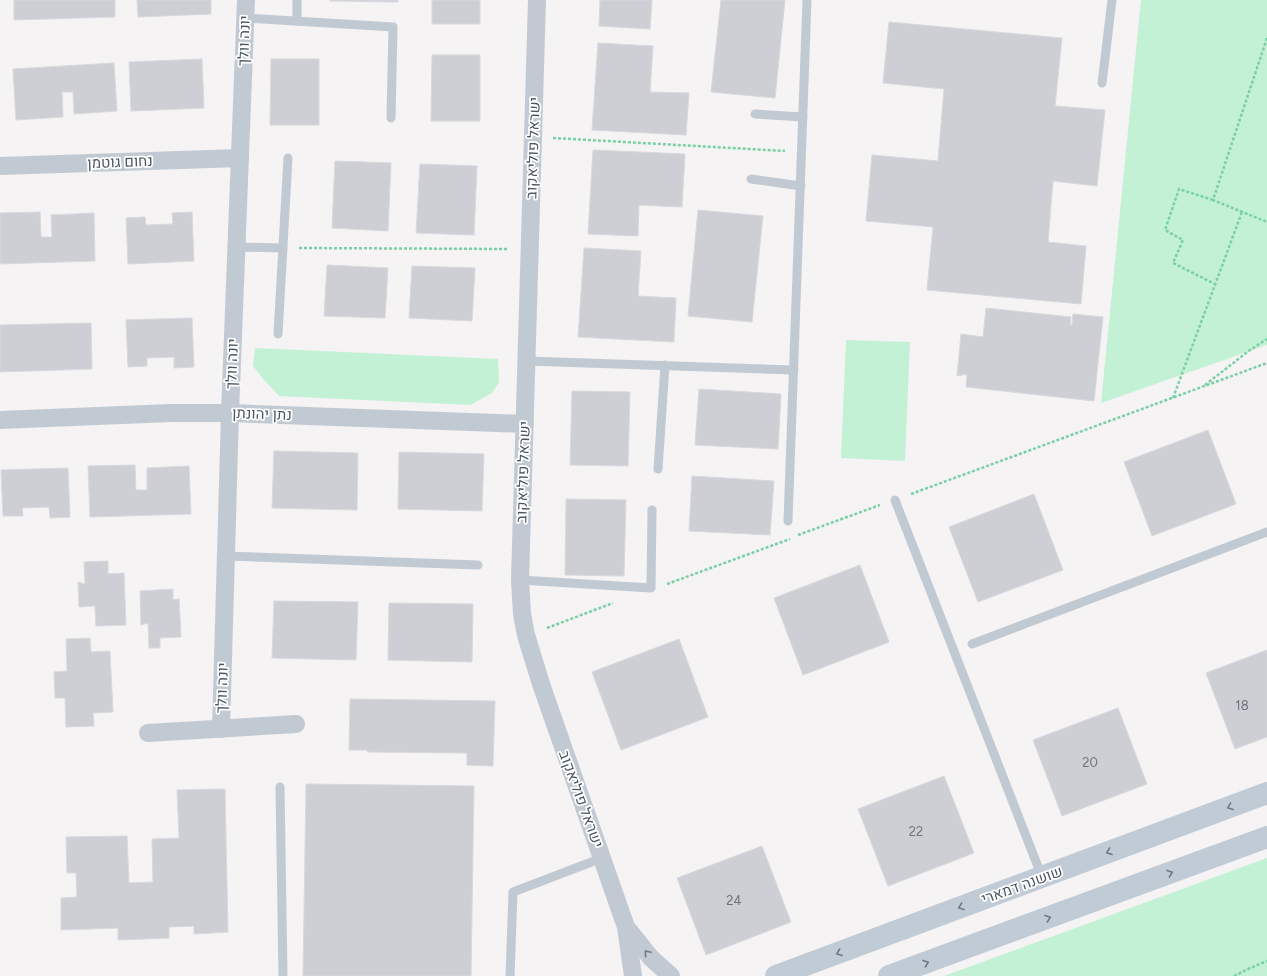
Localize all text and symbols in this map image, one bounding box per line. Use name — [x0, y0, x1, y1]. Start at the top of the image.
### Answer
street label: יונה וולך — [234, 15, 254, 67]
street label: ישראל פוליאקוב — [522, 97, 544, 199]
street label: נחום גוטמן — [87, 152, 153, 172]
street label: יונה וולך — [222, 338, 242, 390]
street label: נתן יהונתן — [232, 404, 292, 424]
street label: ישראל פוליאקוב — [512, 421, 534, 523]
street label: יונה וולך — [212, 662, 232, 714]
house number: 18 — [1235, 698, 1249, 713]
street label: ישראל פוליאקוב — [555, 748, 607, 850]
house number: 20 — [1082, 755, 1098, 770]
one-way arrow — [1227, 802, 1234, 810]
house number: 22 — [909, 824, 923, 839]
one-way arrow — [1105, 848, 1112, 856]
street label: שושנה דמארי — [979, 862, 1065, 908]
one-way arrow — [1166, 869, 1173, 878]
house number: 24 — [726, 893, 742, 908]
one-way arrow — [957, 903, 964, 911]
one-way arrow — [1044, 914, 1051, 922]
one-way arrow — [835, 948, 842, 956]
one-way arrow — [644, 950, 652, 958]
one-way arrow — [922, 959, 929, 967]

